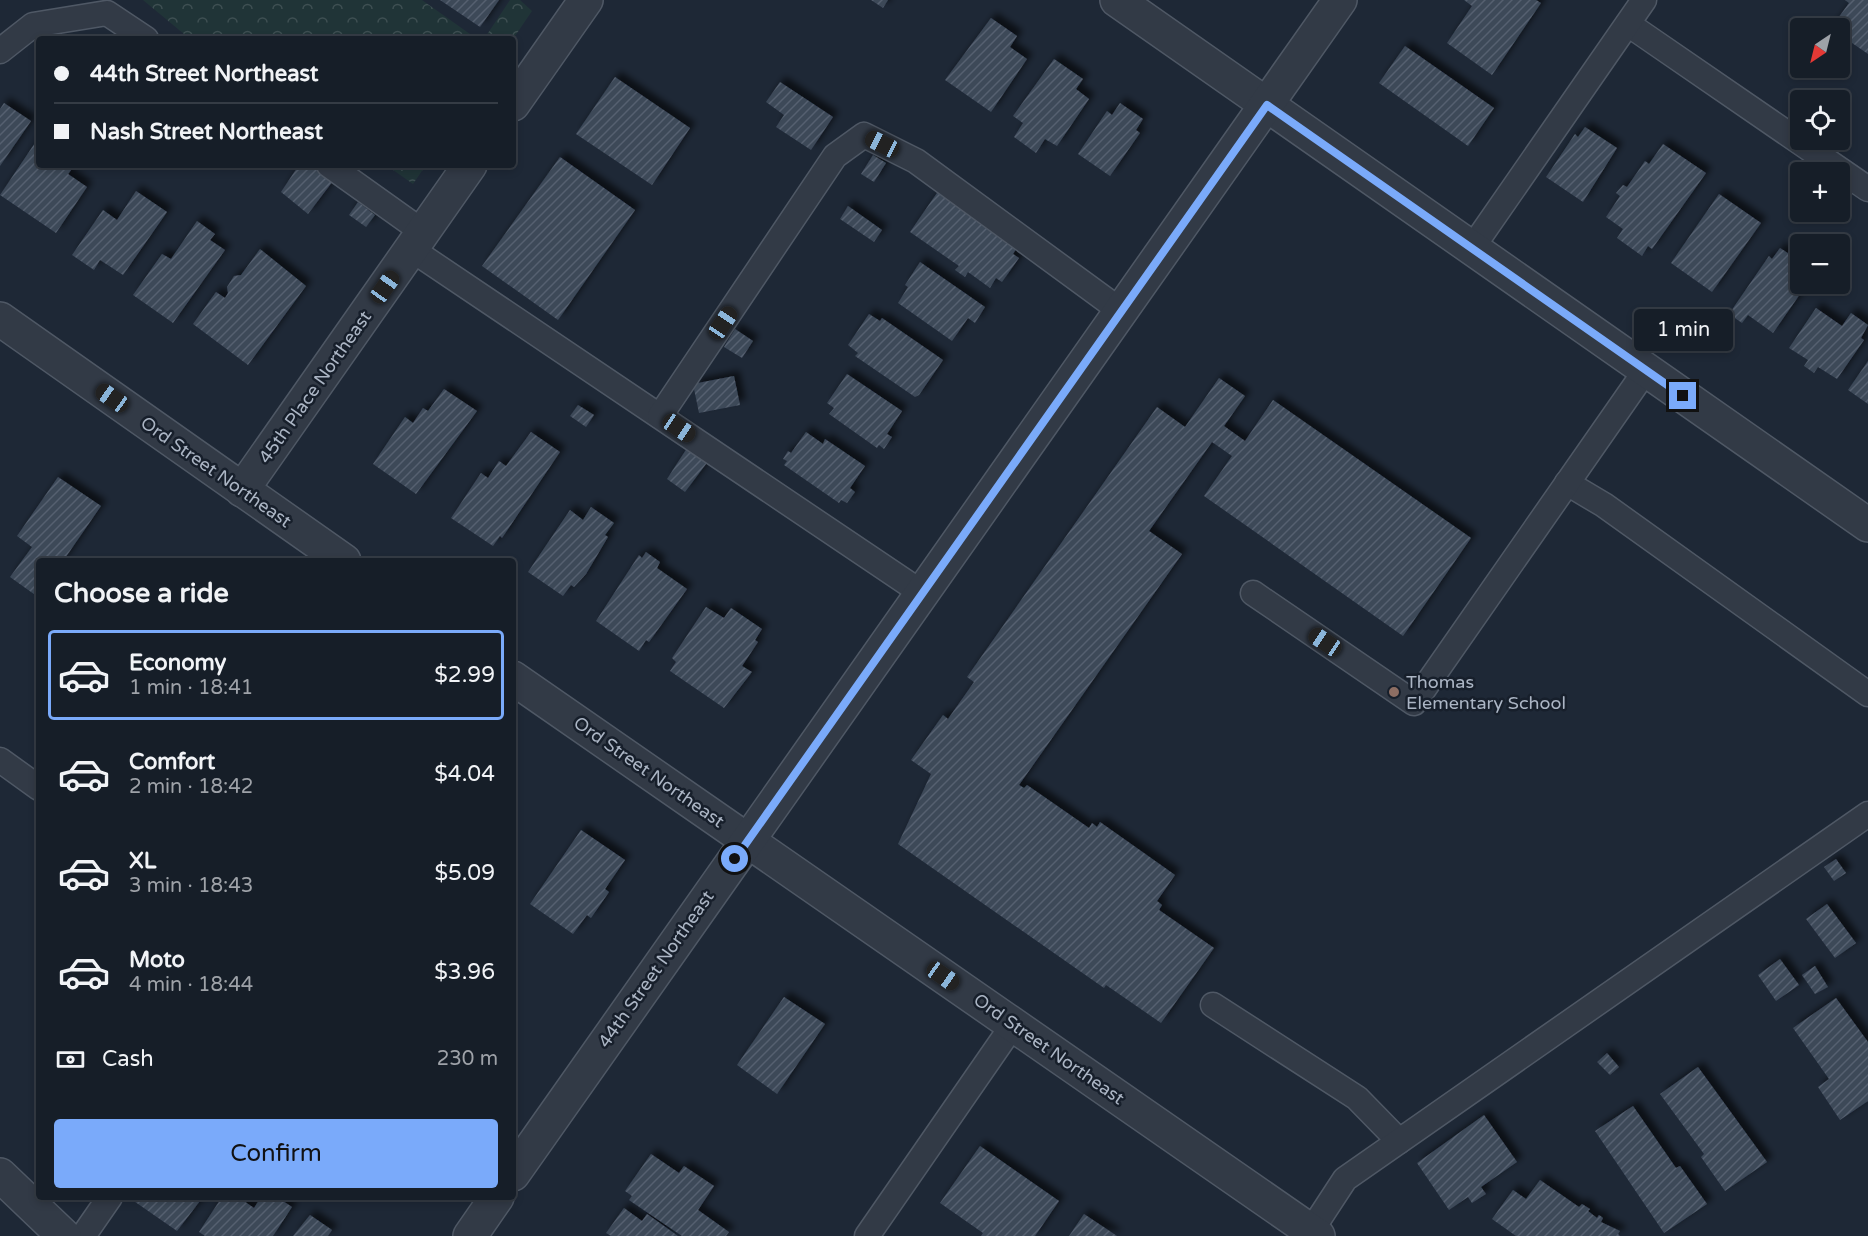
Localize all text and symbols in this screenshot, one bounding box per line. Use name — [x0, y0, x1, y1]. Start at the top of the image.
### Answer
north arrow — [1790, 18, 1850, 78]
map controls — [1790, 18, 1850, 294]
text: 44th Street Northeast — [90, 61, 318, 87]
button: locate — [1790, 90, 1850, 150]
text: Nash Street Northeast — [90, 119, 323, 145]
car — [862, 128, 902, 160]
button: + — [1790, 162, 1850, 222]
button: − — [1790, 234, 1850, 294]
car — [367, 267, 403, 307]
car — [705, 303, 741, 343]
street label: 45th Place Northeast — [254, 306, 376, 468]
callout: 1 min — [1634, 309, 1732, 351]
text: 1 min — [1657, 318, 1710, 342]
car — [92, 380, 132, 416]
route end — [1669, 382, 1696, 409]
car — [659, 410, 699, 446]
street label: Ord Street Northeast — [136, 412, 296, 532]
text: Choose a ride — [54, 577, 229, 610]
car — [1305, 624, 1345, 660]
icon: car — [57, 648, 111, 702]
text: Economy — [129, 650, 226, 676]
text: $2.99 — [434, 662, 495, 688]
place label: Thomas Elementary School — [1406, 671, 1566, 714]
text: 1 min · 18:41 — [129, 676, 253, 700]
marker: Thomas Elementary School — [1387, 685, 1401, 699]
street label: Ord Street Northeast — [569, 712, 729, 832]
icon: car — [57, 747, 111, 801]
text: Comfort — [129, 749, 215, 775]
text: $4.04 — [434, 761, 495, 787]
text: 2 min · 18:42 — [129, 775, 253, 799]
route start — [721, 845, 748, 872]
icon: car — [57, 846, 111, 900]
text: XL — [129, 848, 156, 874]
text: $5.09 — [434, 860, 495, 886]
text: 3 min · 18:43 — [129, 874, 253, 898]
street label: 44th Street Northeast — [593, 886, 719, 1052]
icon: car — [57, 945, 111, 999]
text: Moto — [129, 947, 185, 973]
car — [923, 958, 963, 994]
text: $3.96 — [434, 959, 495, 985]
text: 4 min · 18:44 — [129, 973, 253, 997]
street label: Ord Street Northeast — [969, 989, 1129, 1109]
icon: cash — [54, 1043, 87, 1076]
text: Cash — [102, 1046, 154, 1072]
text: 230 m — [437, 1047, 498, 1071]
button: Confirm — [54, 1119, 498, 1188]

